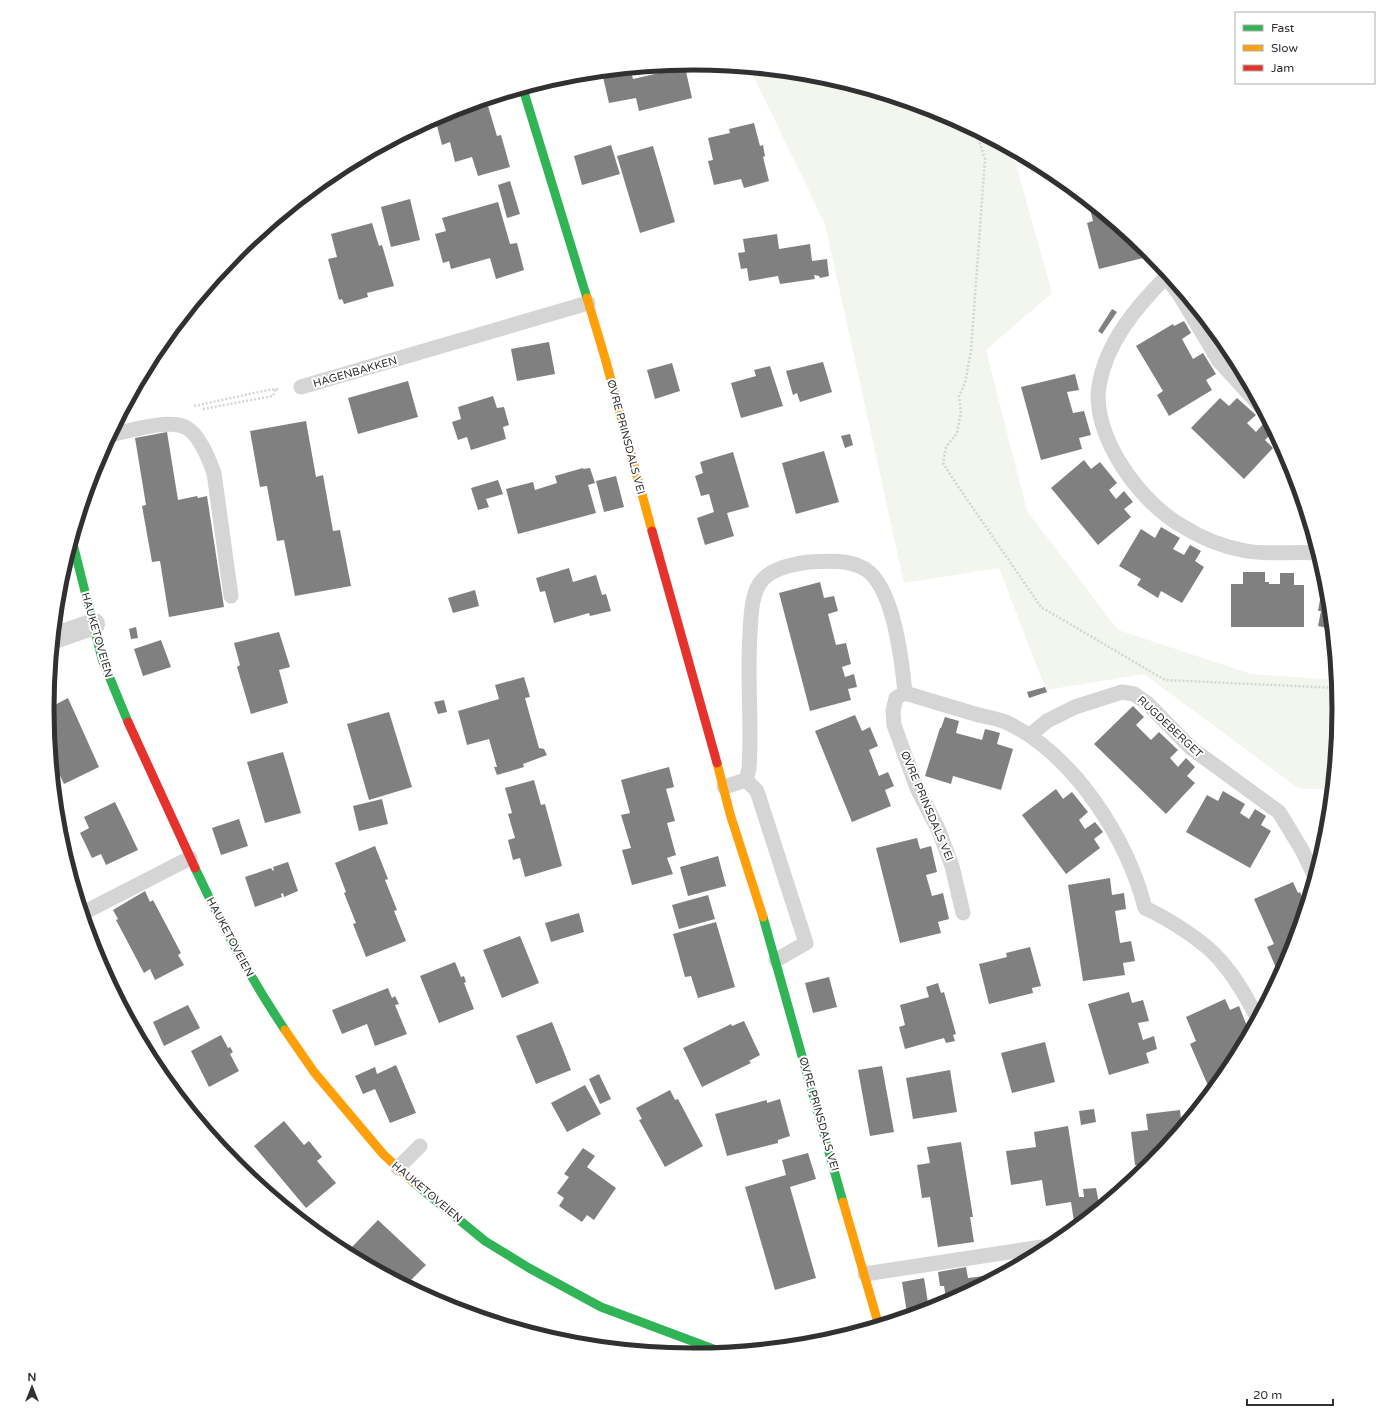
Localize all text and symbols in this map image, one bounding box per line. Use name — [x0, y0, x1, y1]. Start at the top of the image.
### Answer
legend — [1235, 12, 1375, 84]
text: Fast — [1271, 21, 1295, 35]
text: Slow — [1271, 41, 1298, 55]
text: Jam — [1271, 61, 1294, 75]
street label: HAGENBAKKEN — [311, 354, 399, 390]
street label: ØVRE PRINSDALS VEI — [604, 378, 648, 496]
street label: HAUKETOVEIEN — [79, 591, 115, 679]
street label: RUGDEBERGET — [1135, 694, 1205, 761]
street label: ØVRE PRINSDALS VEI — [898, 749, 956, 863]
street label: HAUKETOVEIEN — [204, 895, 256, 979]
street label: ØVRE PRINSDALS VEI — [796, 1055, 842, 1173]
street label: HAUKETOVEIEN — [389, 1159, 465, 1225]
north arrow — [12, 1367, 52, 1407]
text: N — [28, 1371, 36, 1384]
scale bar — [1247, 1381, 1333, 1407]
text: 20 m — [1253, 1388, 1282, 1402]

